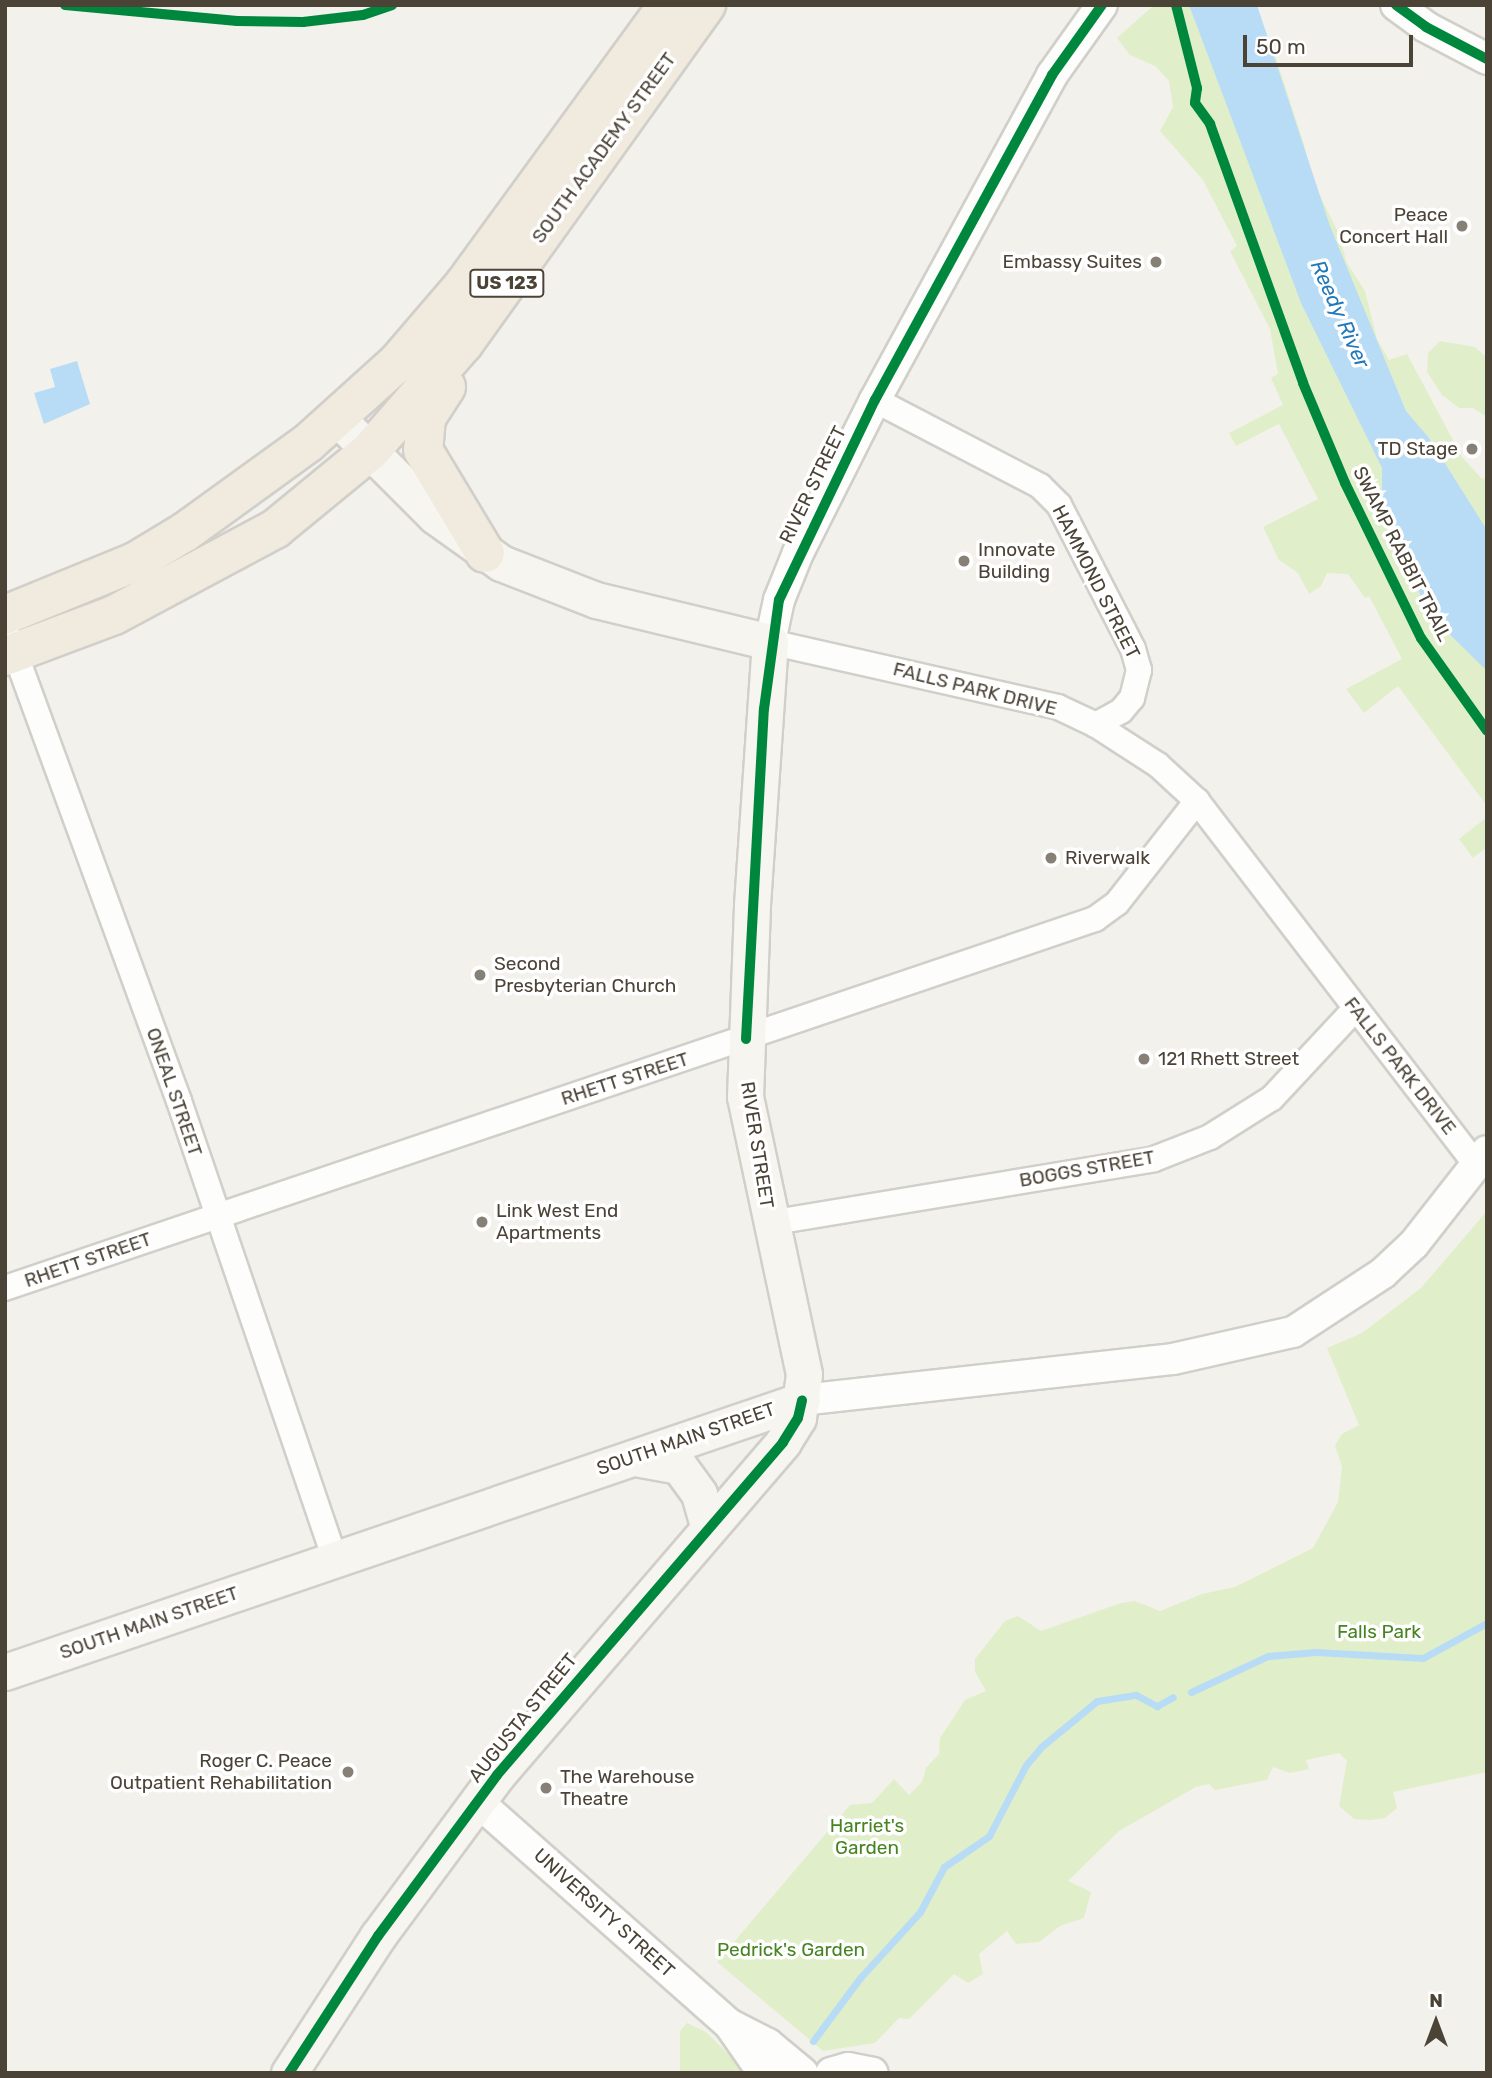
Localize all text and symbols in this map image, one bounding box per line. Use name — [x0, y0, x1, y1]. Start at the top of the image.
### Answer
scale bar — [1247, 21, 1417, 65]
text: 50 m — [1256, 34, 1306, 59]
street label: SOUTH ACADEMY STREET — [527, 48, 681, 248]
place label: Peace Concert Hall — [1339, 204, 1448, 248]
marker: Peace Concert Hall — [1454, 218, 1470, 234]
place label: Embassy Suites — [1002, 251, 1142, 273]
marker: Embassy Suites — [1148, 254, 1164, 270]
water label: Reedy River — [1305, 256, 1375, 372]
road number: US 123 — [468, 268, 546, 298]
street label: RIVER STREET — [775, 423, 851, 547]
place label: TD Stage — [1378, 438, 1458, 460]
marker: TD Stage — [1464, 441, 1480, 457]
street label: SWAMP RABBIT TRAIL — [1348, 462, 1456, 646]
street label: HAMMOND STREET — [1047, 501, 1145, 663]
place label: Innovate Building — [978, 539, 1055, 583]
marker: Innovate Building — [956, 553, 972, 569]
street label: FALLS PARK DRIVE — [891, 658, 1059, 720]
place label: Riverwalk — [1065, 847, 1150, 869]
marker: Riverwalk — [1043, 850, 1059, 866]
place label: Second Presbyterian Church — [494, 953, 676, 997]
marker: Second Presbyterian Church — [472, 967, 488, 983]
street label: FALLS PARK DRIVE — [1339, 993, 1461, 1139]
street label: ONEAL STREET — [141, 1025, 207, 1159]
street label: RHETT STREET — [558, 1048, 692, 1110]
place label: 121 Rhett Street — [1158, 1048, 1299, 1070]
marker: 121 Rhett Street — [1136, 1051, 1152, 1067]
street label: RIVER STREET — [736, 1080, 778, 1210]
street label: BOGGS STREET — [1018, 1146, 1156, 1192]
place label: Link West End Apartments — [496, 1200, 619, 1244]
marker: Link West End Apartments — [474, 1214, 490, 1230]
street label: RHETT STREET — [21, 1228, 155, 1292]
street label: SOUTH MAIN STREET — [594, 1398, 778, 1480]
street label: SOUTH MAIN STREET — [57, 1582, 241, 1664]
park label: Falls Park — [1337, 1621, 1421, 1643]
street label: AUGUSTA STREET — [464, 1649, 582, 1787]
place label: Roger C. Peace Outpatient Rehabilitation — [110, 1750, 332, 1794]
marker: Roger C. Peace Outpatient Rehabilitation — [338, 1762, 358, 1782]
place label: The Warehouse Theatre — [560, 1766, 695, 1810]
marker: The Warehouse Theatre — [538, 1780, 554, 1796]
park label: Harriet's Garden — [830, 1815, 904, 1859]
street label: UNIVERSITY STREET — [529, 1844, 679, 1982]
park label: Pedrick's Garden — [717, 1939, 865, 1961]
north arrow — [1401, 1987, 1471, 2057]
text: N — [1429, 1989, 1443, 2012]

